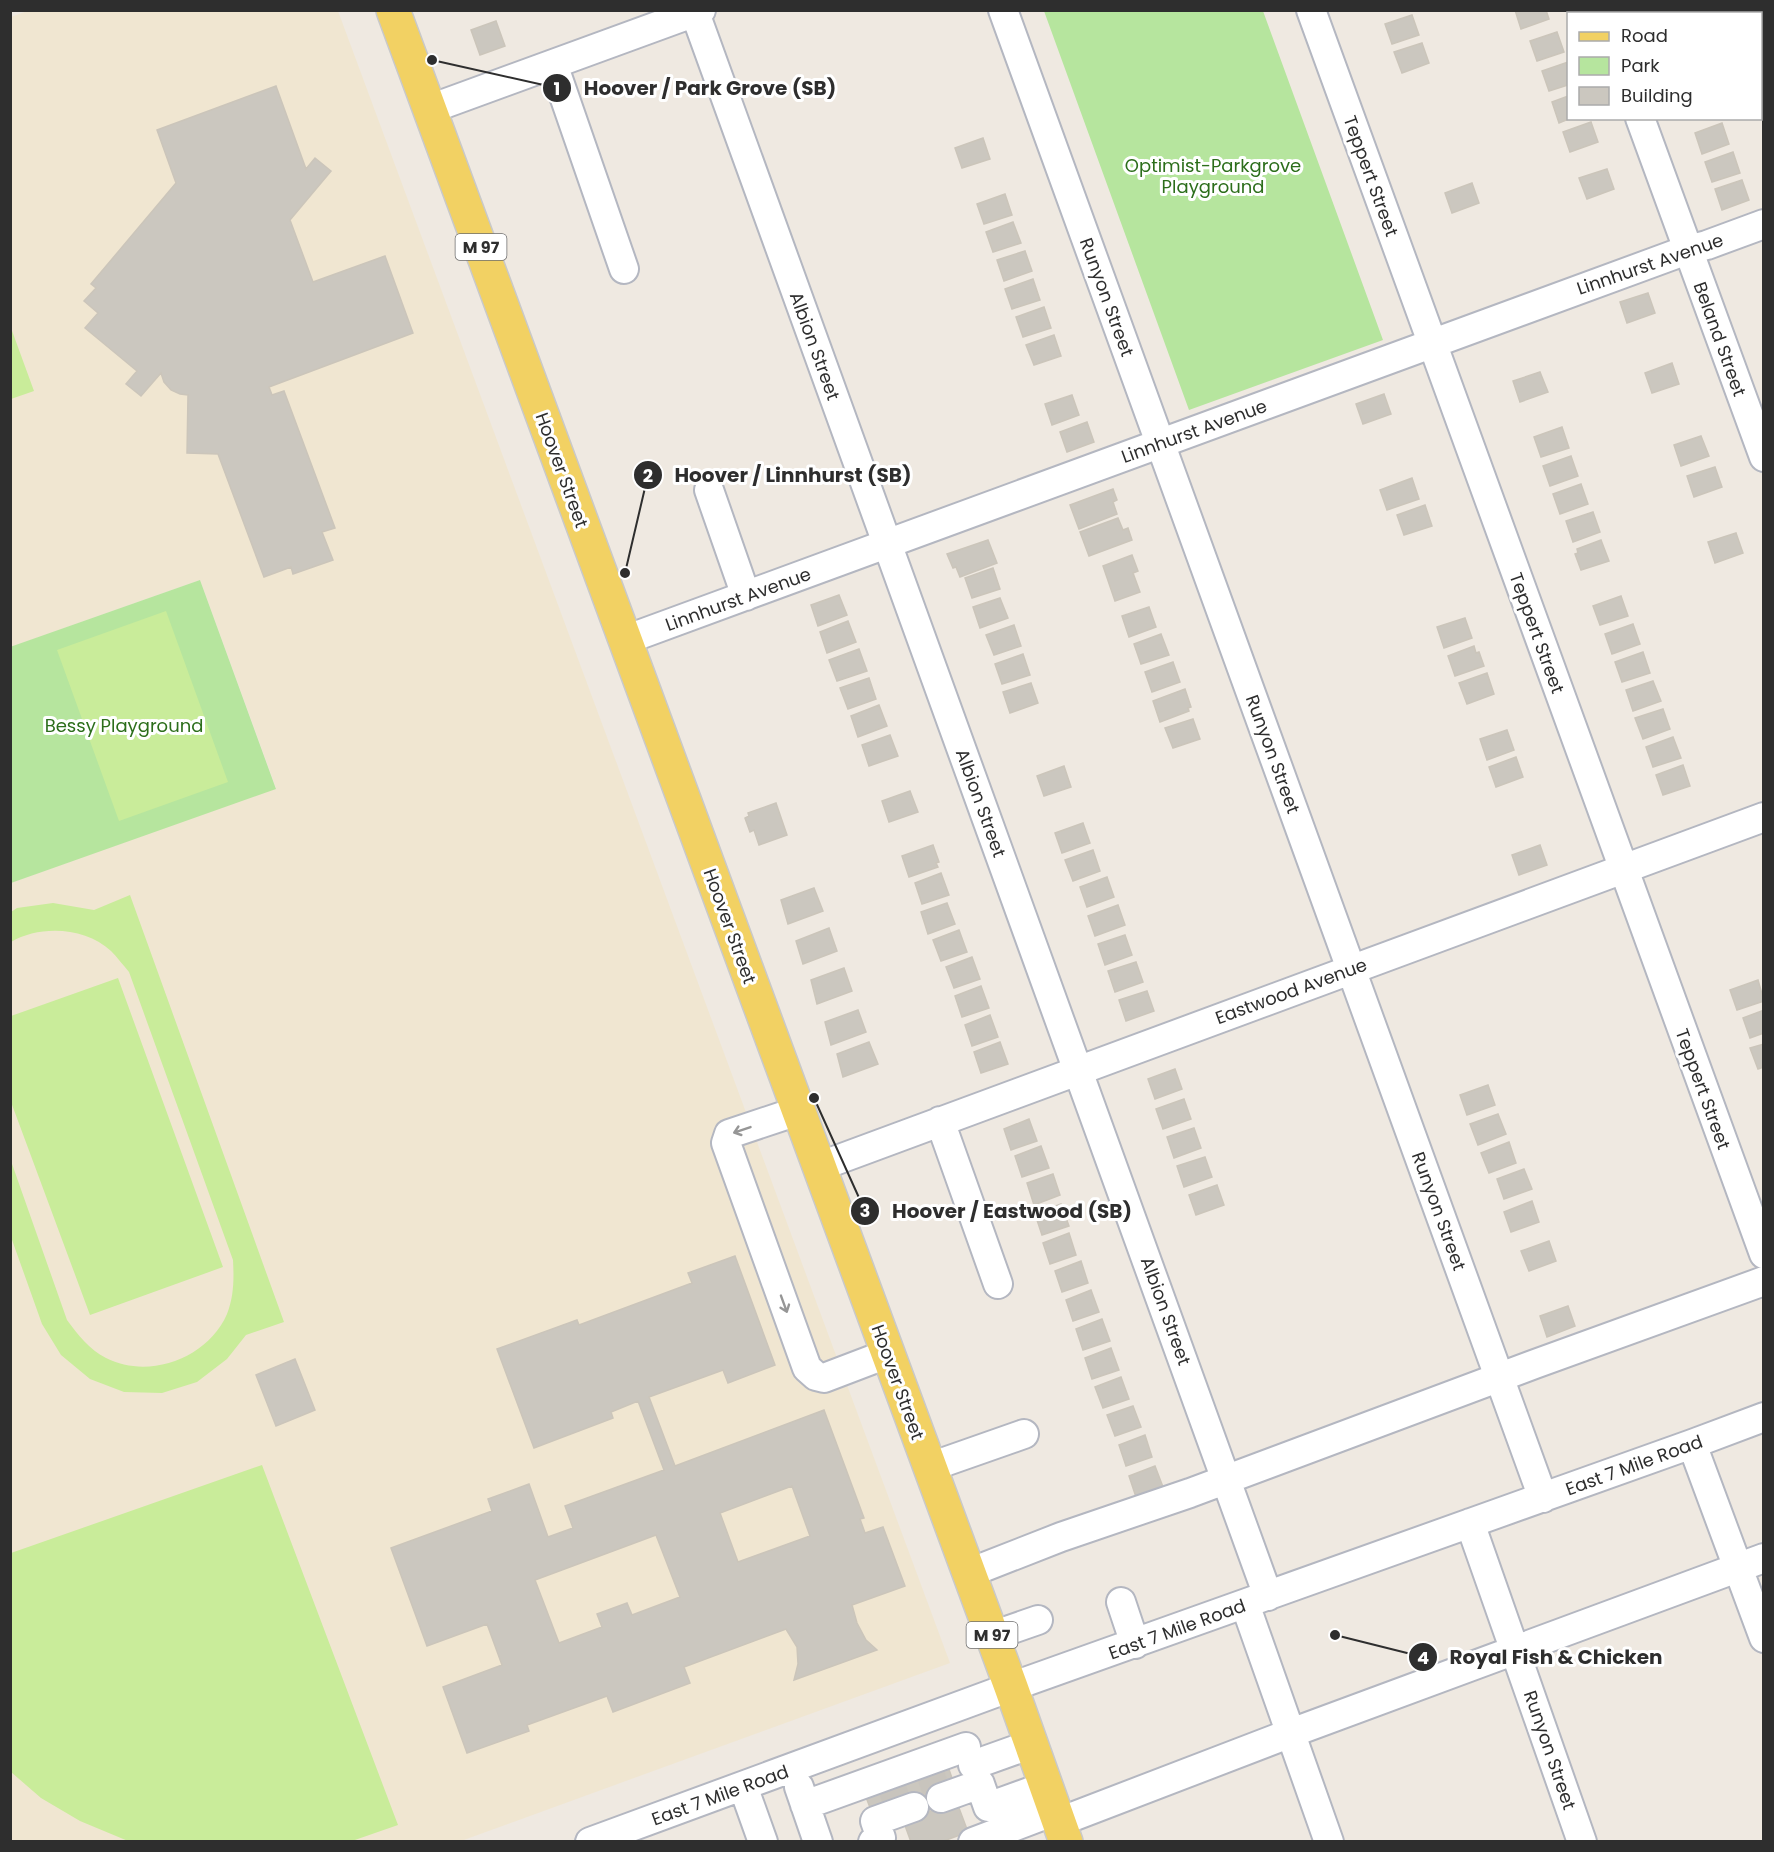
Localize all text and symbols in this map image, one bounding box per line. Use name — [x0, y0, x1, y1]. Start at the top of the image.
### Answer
legend — [1567, 12, 1762, 120]
text: Road — [1621, 23, 1668, 48]
text: Park — [1621, 53, 1660, 78]
callout: Hoover / Park Grove (SB) — [542, 69, 848, 107]
text: Hoover / Park Grove (SB) — [584, 74, 836, 102]
text: 1 — [554, 76, 560, 101]
text: Building — [1621, 83, 1693, 108]
street label: Teppert Street — [1338, 112, 1404, 240]
park label: Optimist-Parkgrove Playground — [1125, 153, 1301, 199]
street label: Linnhurst Avenue — [1573, 227, 1727, 301]
road number: M 97 — [456, 234, 506, 260]
street label: Runyon Street — [1074, 234, 1140, 360]
street label: Beland Street — [1688, 278, 1752, 400]
street label: Albion Street — [784, 288, 846, 404]
street label: Linnhurst Avenue — [1118, 393, 1270, 469]
street label: Hoover Street — [530, 409, 594, 531]
callout: Hoover / Linnhurst (SB) — [633, 456, 924, 494]
text: Hoover / Linnhurst (SB) — [674, 461, 912, 489]
text: 2 — [643, 463, 653, 488]
street label: Linnhurst Avenue — [662, 561, 814, 637]
street label: Teppert Street — [1504, 569, 1570, 697]
street label: Runyon Street — [1240, 691, 1306, 817]
park label: Bessy Playground — [45, 713, 203, 738]
street label: Albion Street — [950, 745, 1012, 861]
street label: Hoover Street — [698, 865, 762, 987]
street label: Eastwood Avenue — [1212, 952, 1370, 1030]
street label: Teppert Street — [1670, 1025, 1736, 1153]
one-way arrow — [733, 1125, 752, 1136]
street label: Runyon Street — [1406, 1148, 1472, 1274]
callout: Hoover / Eastwood (SB) — [850, 1192, 1144, 1230]
text: Hoover / Eastwood (SB) — [892, 1197, 1132, 1225]
text: 3 — [860, 1198, 870, 1223]
street label: Albion Street — [1135, 1253, 1197, 1369]
one-way arrow — [780, 1294, 791, 1313]
street label: Hoover Street — [866, 1321, 930, 1443]
street label: East 7 Mile Road — [1562, 1429, 1706, 1501]
street label: East 7 Mile Road — [1105, 1593, 1249, 1665]
road number: M 97 — [966, 1622, 1018, 1648]
callout: Royal Fish & Chicken — [1408, 1638, 1674, 1676]
text: Royal Fish & Chicken — [1450, 1643, 1662, 1671]
text: 4 — [1417, 1645, 1429, 1670]
street label: Runyon Street — [1518, 1687, 1582, 1813]
street label: East 7 Mile Road — [648, 1759, 792, 1831]

